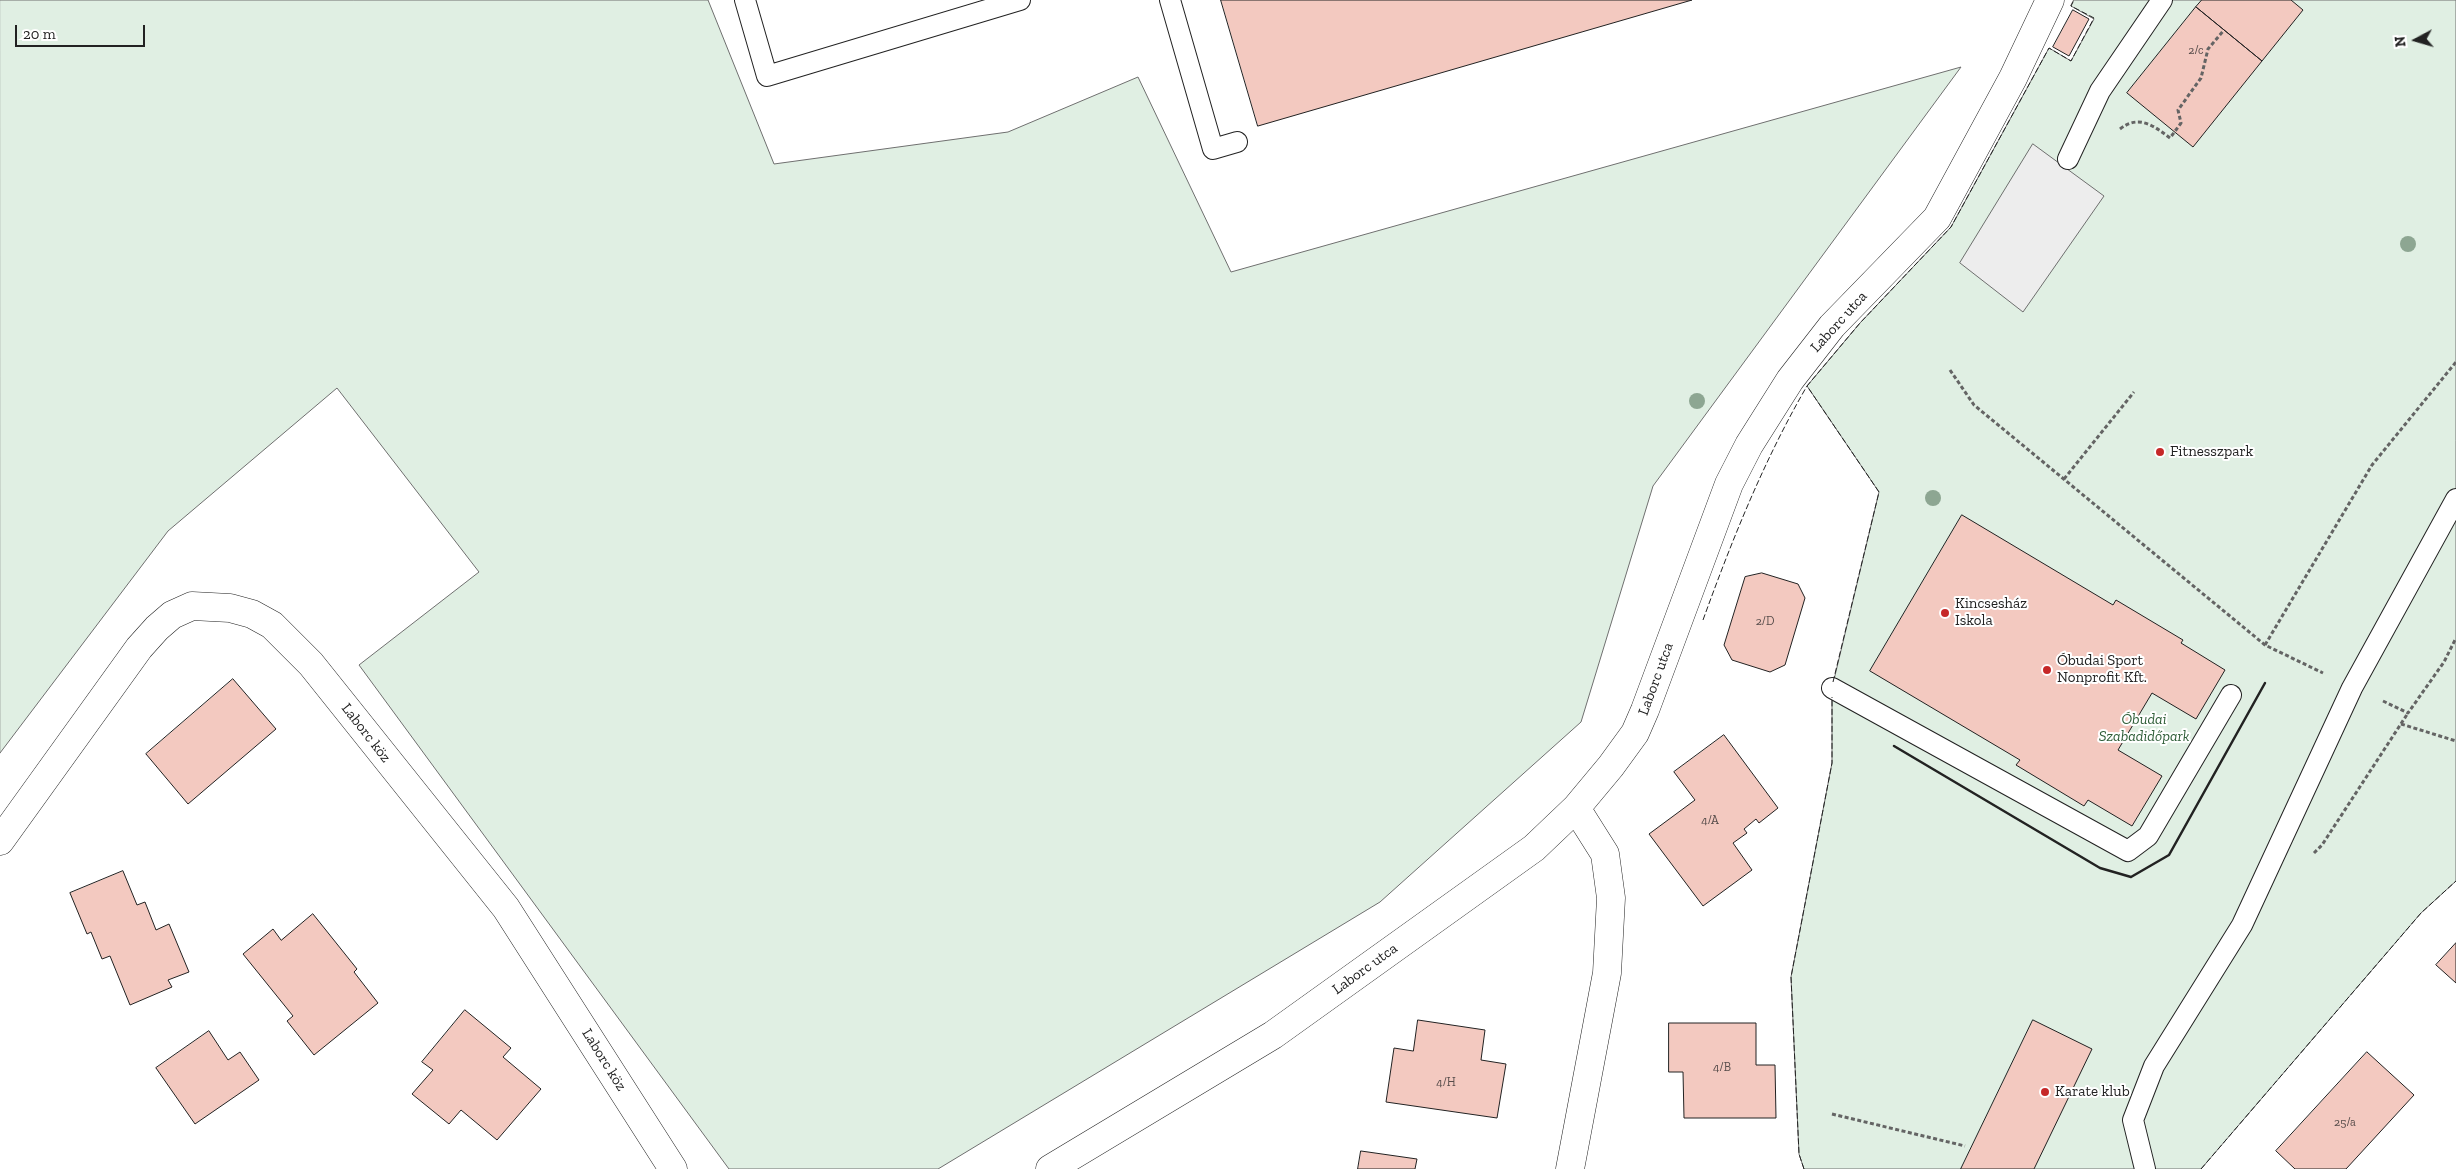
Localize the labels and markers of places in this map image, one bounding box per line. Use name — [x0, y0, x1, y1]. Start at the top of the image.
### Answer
place label: Fitnesszpark — [2170, 443, 2253, 461]
marker: Fitnesszpark — [2154, 446, 2166, 458]
place label: Kincsesház Iskola — [1955, 595, 2027, 630]
marker: Kincsesház Iskola — [1939, 607, 1951, 619]
place label: Óbudai Sport Nonprofit Kft. — [2057, 652, 2147, 687]
marker: Óbudai Sport Nonprofit Kft. — [2041, 664, 2053, 676]
place label: Karate klub — [2055, 1083, 2130, 1101]
marker: Karate klub — [2039, 1086, 2051, 1098]

